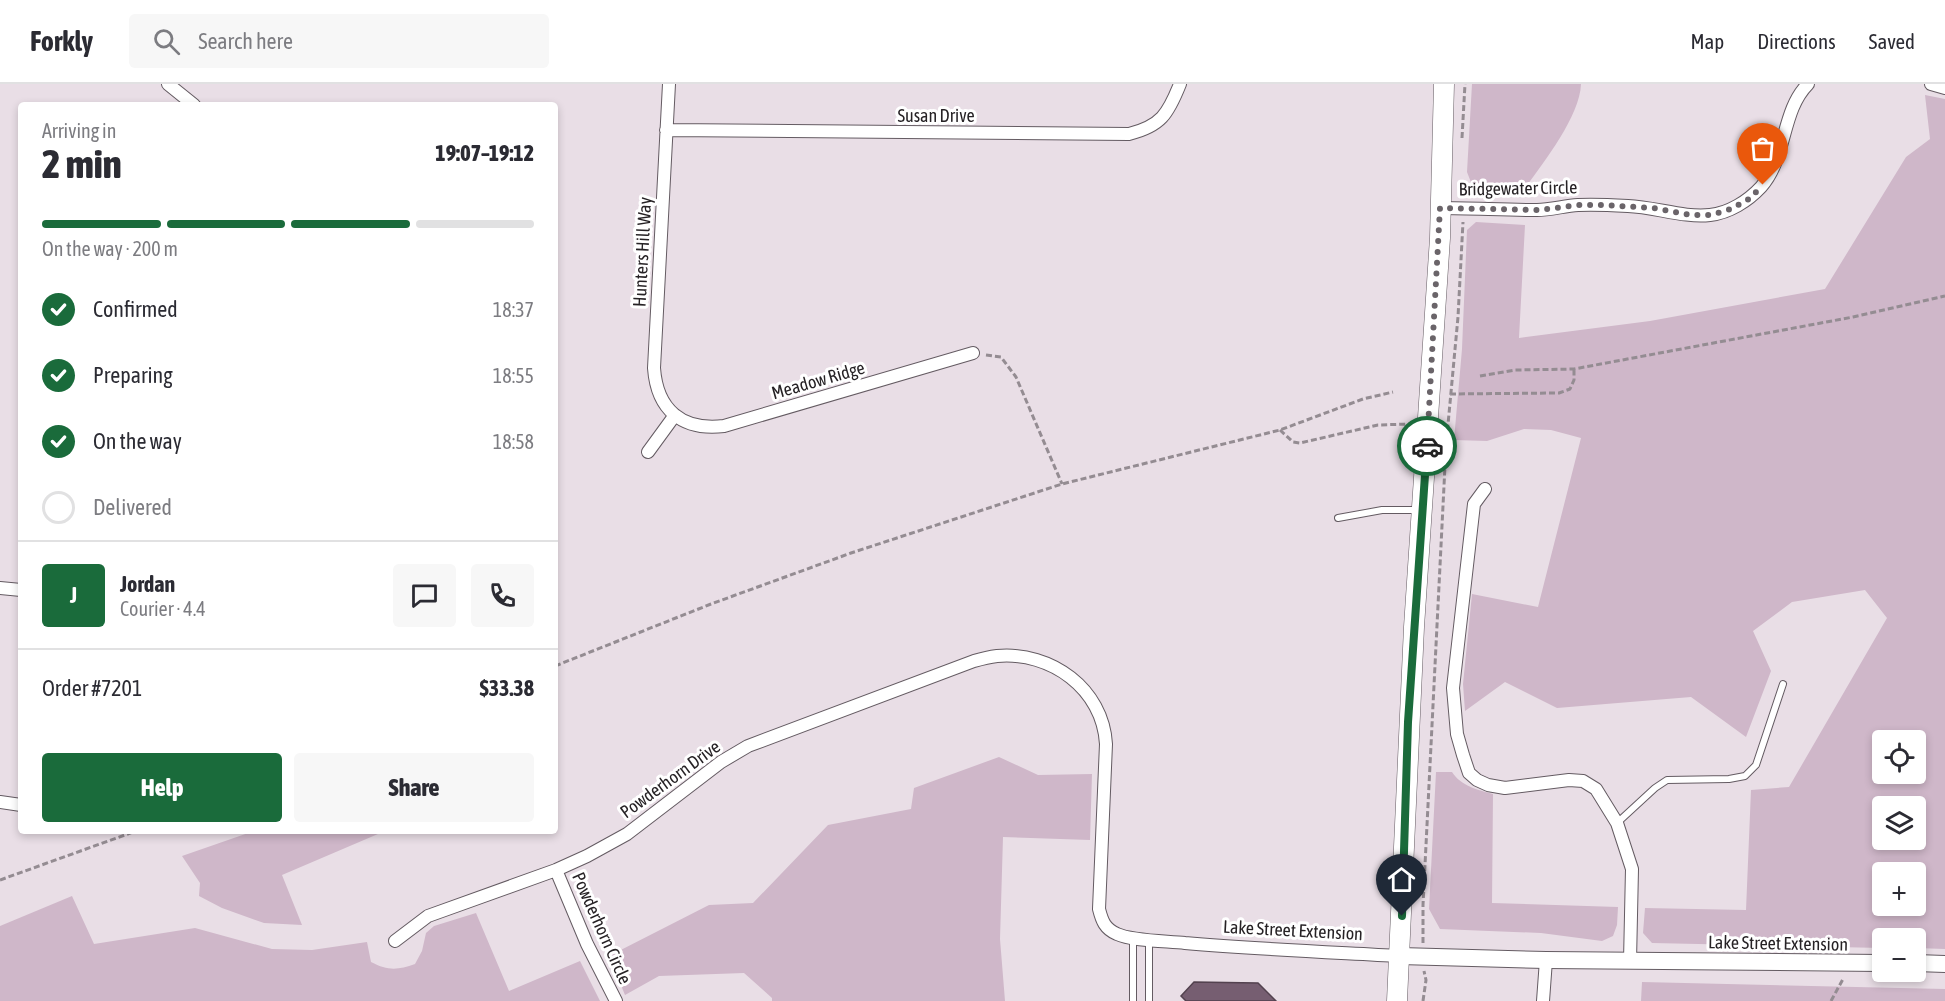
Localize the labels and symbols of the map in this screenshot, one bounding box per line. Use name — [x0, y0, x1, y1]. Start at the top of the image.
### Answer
street label: Susan Drive — [897, 105, 975, 126]
pin — [1737, 123, 1788, 185]
street label: Bridgewater Circle — [1458, 176, 1578, 200]
street label: Hunters Hill Way — [629, 196, 655, 308]
street label: Meadow Ridge — [769, 357, 867, 403]
courier — [1397, 416, 1457, 476]
street label: Powderhorn Drive — [616, 736, 724, 822]
pin — [1376, 854, 1427, 916]
street label: Powderhorn Circle — [568, 869, 636, 987]
street label: Lake Street Extension — [1223, 916, 1363, 944]
street label: Lake Street Extension — [1708, 931, 1848, 955]

